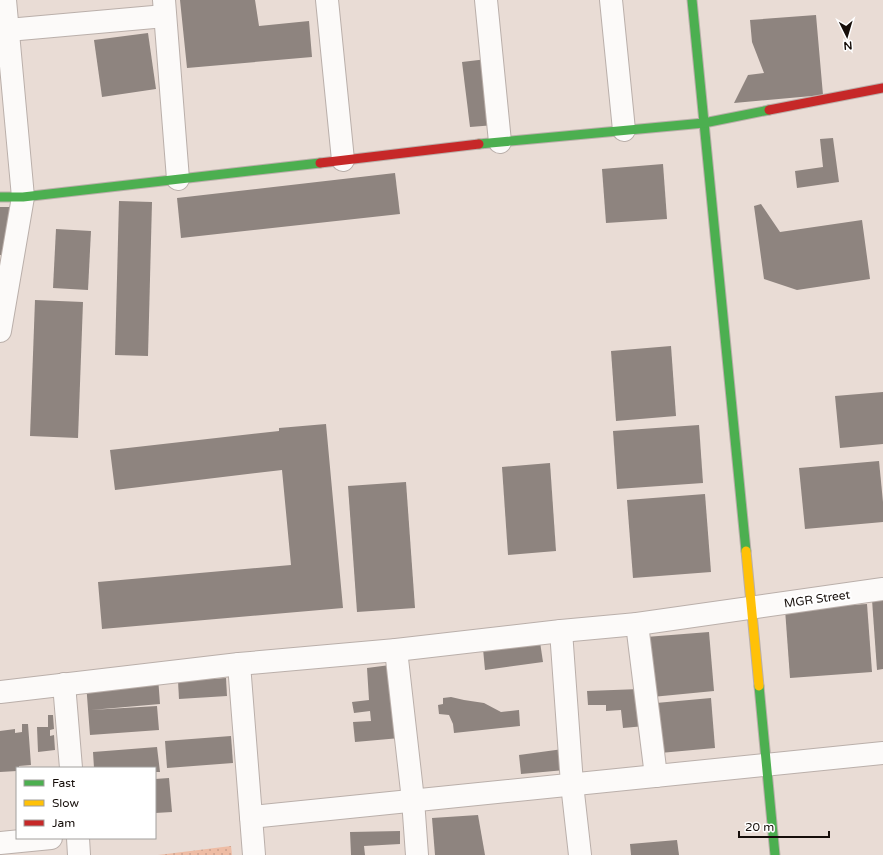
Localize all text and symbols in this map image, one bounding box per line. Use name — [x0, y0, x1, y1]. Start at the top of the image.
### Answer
north arrow — [827, 16, 867, 56]
text: N — [843, 39, 853, 52]
street label: MGR Street — [783, 587, 851, 611]
legend — [16, 767, 156, 839]
text: Fast — [52, 776, 76, 790]
text: Slow — [52, 796, 79, 810]
scale bar — [739, 813, 829, 839]
text: Jam — [52, 816, 75, 830]
text: 20 m — [745, 820, 774, 834]

